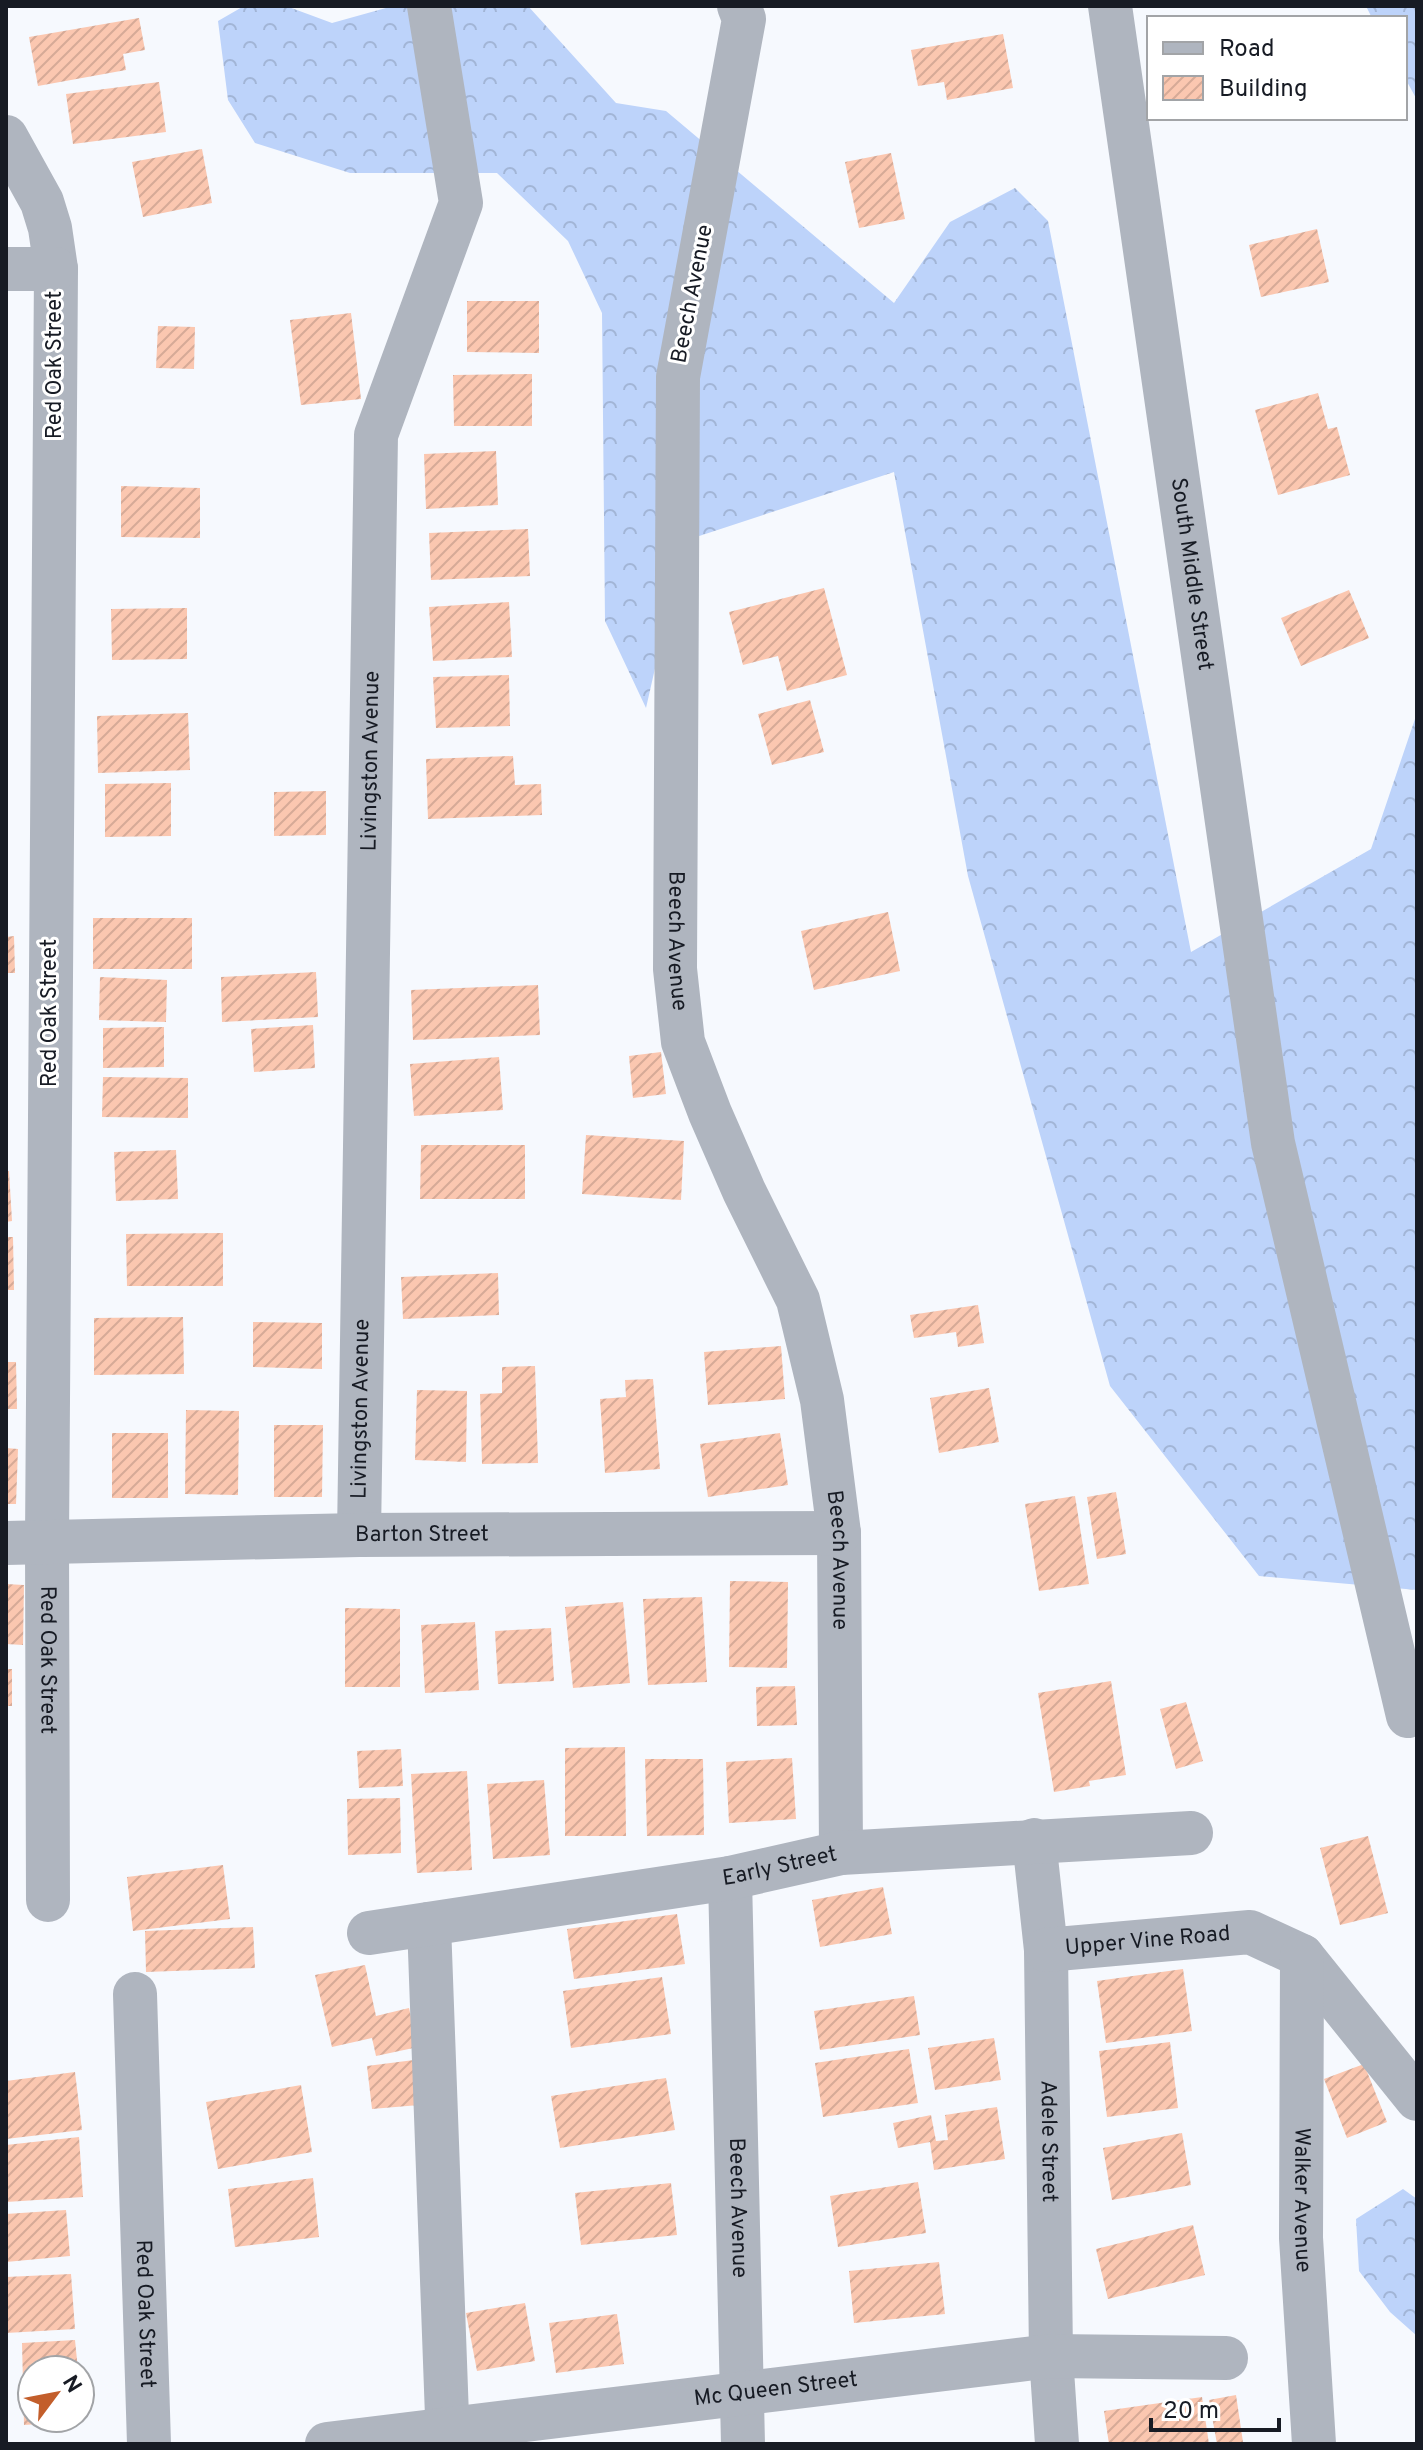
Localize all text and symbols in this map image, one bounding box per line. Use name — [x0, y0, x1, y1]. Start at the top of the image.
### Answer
legend — [1147, 16, 1407, 120]
text: Road — [1219, 35, 1275, 65]
text: Building — [1219, 75, 1308, 105]
street label: Beech Avenue — [666, 223, 720, 365]
street label: Red Oak Street — [42, 291, 69, 439]
street label: South Middle Street — [1164, 476, 1219, 672]
street label: Livingston Avenue — [356, 671, 386, 852]
street label: Beech Avenue — [661, 871, 693, 1012]
street label: Red Oak Street — [37, 939, 64, 1087]
street label: Livingston Avenue — [346, 1319, 376, 1499]
street label: Beech Avenue — [820, 1488, 853, 1630]
street label: Barton Street — [355, 1521, 489, 1549]
street label: Red Oak Street — [34, 1586, 61, 1734]
street label: Early Street — [721, 1841, 839, 1892]
street label: Upper Vine Road — [1064, 1920, 1231, 1962]
street label: Adele Street — [1034, 2080, 1063, 2203]
street label: Walker Avenue — [1287, 2128, 1317, 2273]
street label: Beech Avenue — [722, 2137, 753, 2278]
street label: Red Oak Street — [129, 2239, 161, 2389]
north arrow — [16, 2354, 96, 2434]
street label: Mc Queen Street — [692, 2366, 859, 2413]
text: N — [55, 2371, 86, 2399]
scale bar — [1151, 2382, 1279, 2432]
text: 20 m — [1163, 2397, 1219, 2427]

